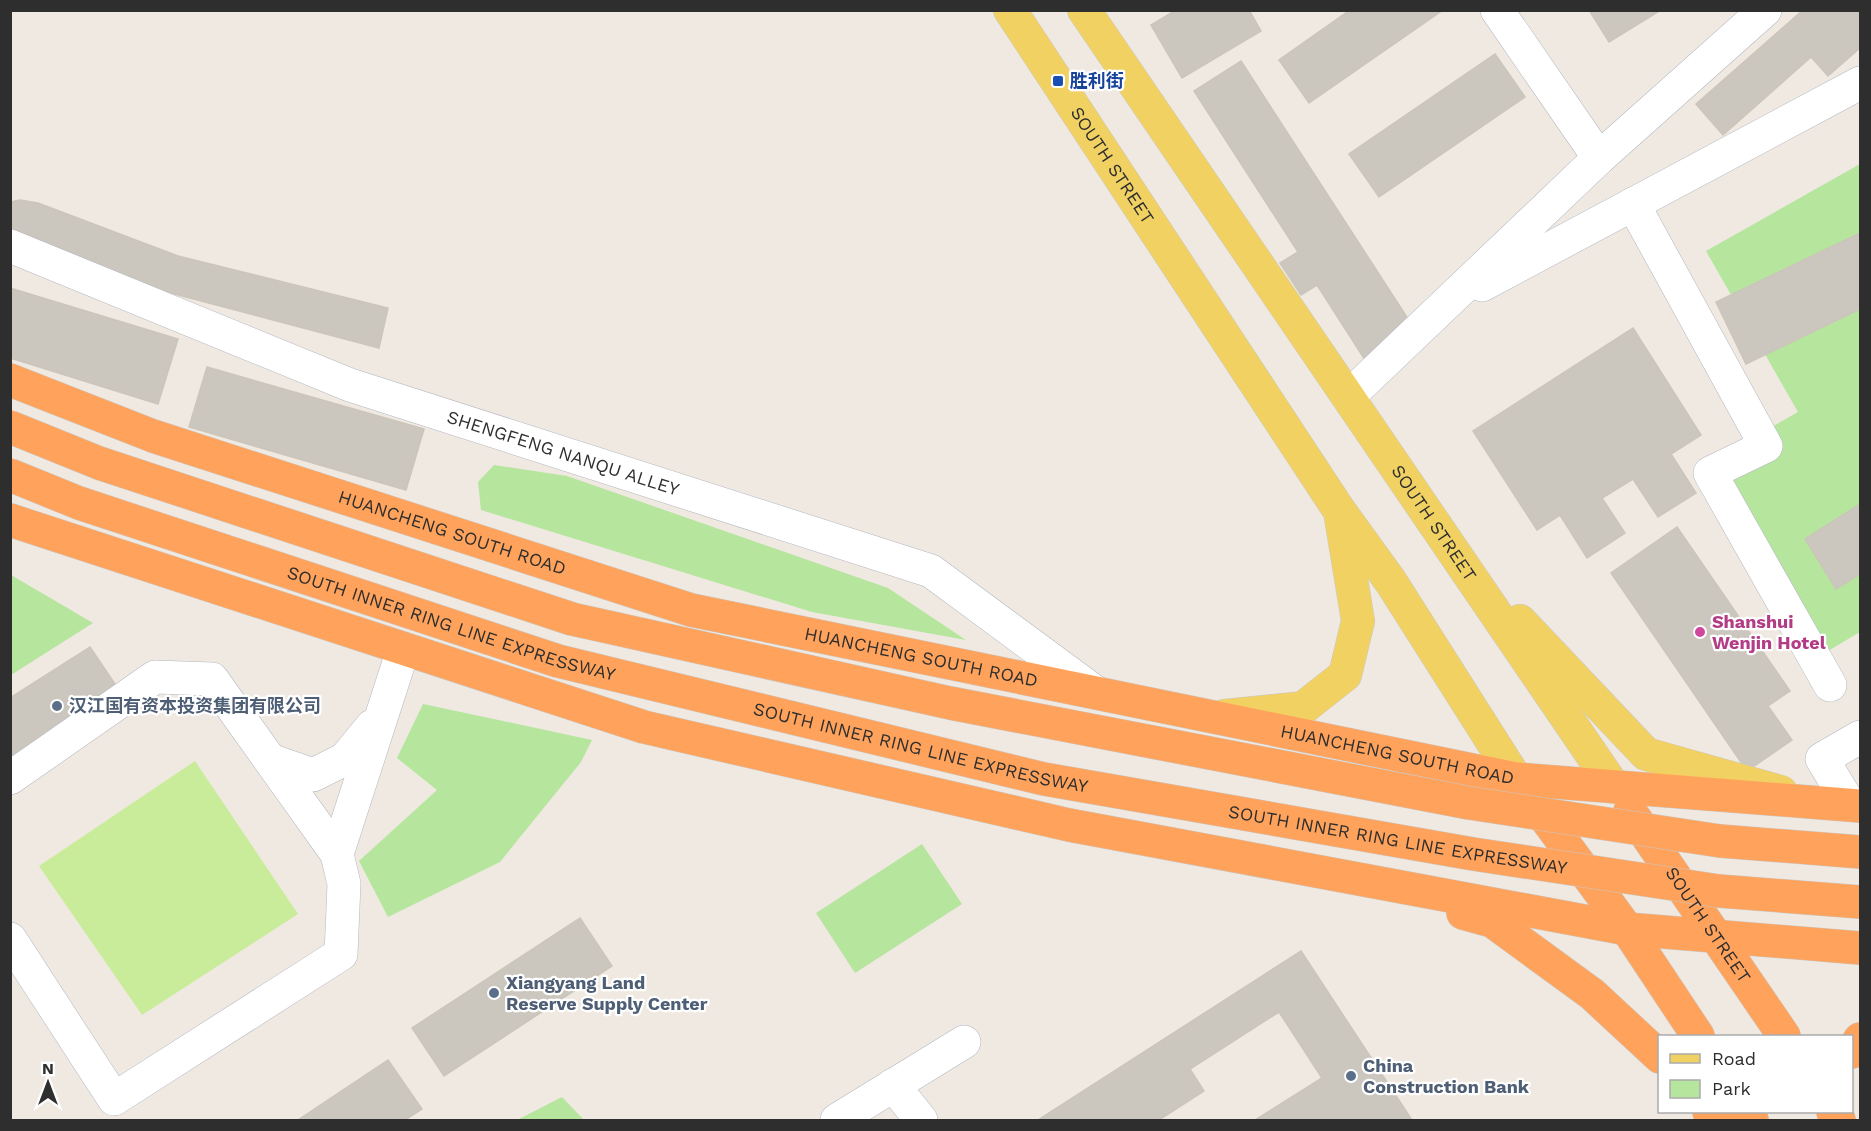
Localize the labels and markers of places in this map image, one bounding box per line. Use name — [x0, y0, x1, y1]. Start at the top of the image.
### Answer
place label: 胜利街 — [1070, 70, 1124, 91]
marker: 胜利街 — [1051, 74, 1065, 88]
place label: Shanshui Wenjin Hotel — [1712, 611, 1826, 653]
marker: Shanshui Wenjin Hotel — [1693, 625, 1707, 639]
place label: 汉江国有资本投资集团有限公司 — [69, 695, 321, 716]
marker: 汉江国有资本投资集团有限公司 — [50, 699, 64, 713]
place label: Xiangyang Land Reserve Supply Center — [506, 972, 708, 1014]
marker: Xiangyang Land Reserve Supply Center — [487, 986, 501, 1000]
place label: China Construction Bank — [1363, 1055, 1530, 1097]
marker: China Construction Bank — [1344, 1069, 1358, 1083]

